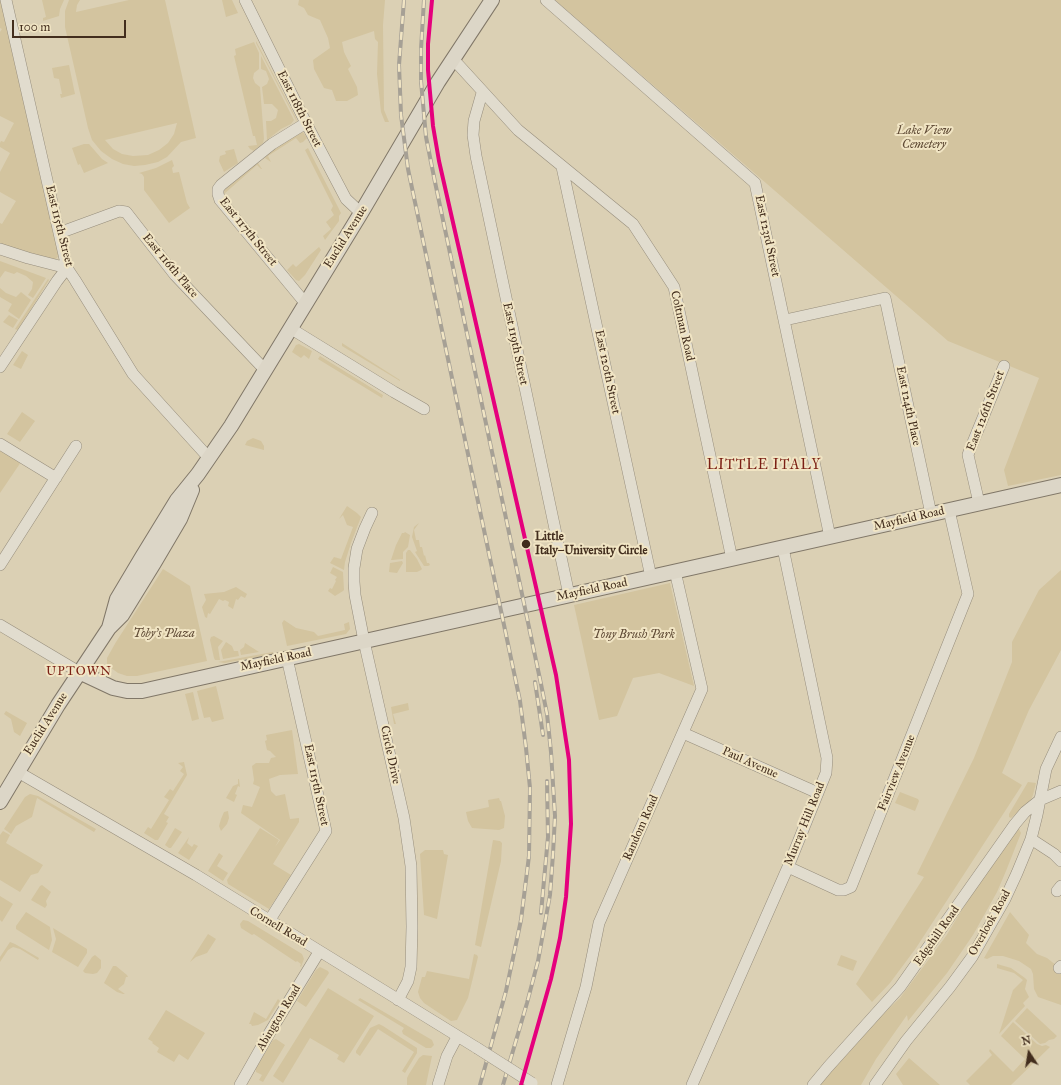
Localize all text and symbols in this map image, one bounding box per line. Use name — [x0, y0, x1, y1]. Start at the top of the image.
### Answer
scale bar — [14, 12, 128, 38]
text: 100 m — [19, 20, 50, 34]
street label: East 118th Street — [274, 68, 324, 150]
park label: Lake View Cemetery — [897, 124, 951, 152]
street label: East 115th Street — [42, 184, 76, 268]
street label: East 123rd Street — [751, 194, 783, 278]
street label: East 117th Street — [216, 195, 280, 269]
street label: Euclid Avenue — [321, 203, 371, 271]
street label: East 116th Place — [139, 231, 201, 301]
street label: Coltman Road — [667, 290, 697, 362]
street label: East 119th Street — [499, 301, 531, 387]
street label: East 120th Street — [591, 329, 623, 415]
street label: East 124th Place — [893, 365, 923, 447]
street label: East 126th Street — [964, 369, 1008, 453]
district label: LITTLE ITALY — [707, 458, 821, 474]
street label: Mayfield Road — [872, 504, 946, 534]
place label: Little Italy–University Circle — [535, 530, 647, 558]
marker: Little Italy–University Circle — [520, 538, 532, 550]
street label: Mayfield Road — [555, 575, 629, 605]
park label: Toby's Plaza — [133, 627, 195, 641]
park label: Tony Brush Park — [593, 628, 675, 642]
street label: Mayfield Road — [239, 645, 313, 675]
district label: UPTOWN — [46, 664, 112, 680]
street label: Euclid Avenue — [21, 690, 71, 758]
street label: Circle Drive — [377, 724, 403, 786]
street label: Fairview Avenue — [875, 733, 919, 813]
street label: East 115th Street — [300, 743, 332, 827]
street label: Paul Avenue — [720, 744, 780, 782]
street label: Murray Hill Road — [782, 780, 828, 868]
street label: Random Road — [620, 793, 662, 863]
street label: Overlook Road — [966, 887, 1014, 959]
street label: Edgehill Road — [911, 903, 963, 969]
street label: Cornell Road — [246, 904, 310, 950]
street label: Abington Road — [254, 982, 304, 1054]
north arrow — [1009, 1033, 1049, 1073]
text: N — [1020, 1033, 1032, 1048]

